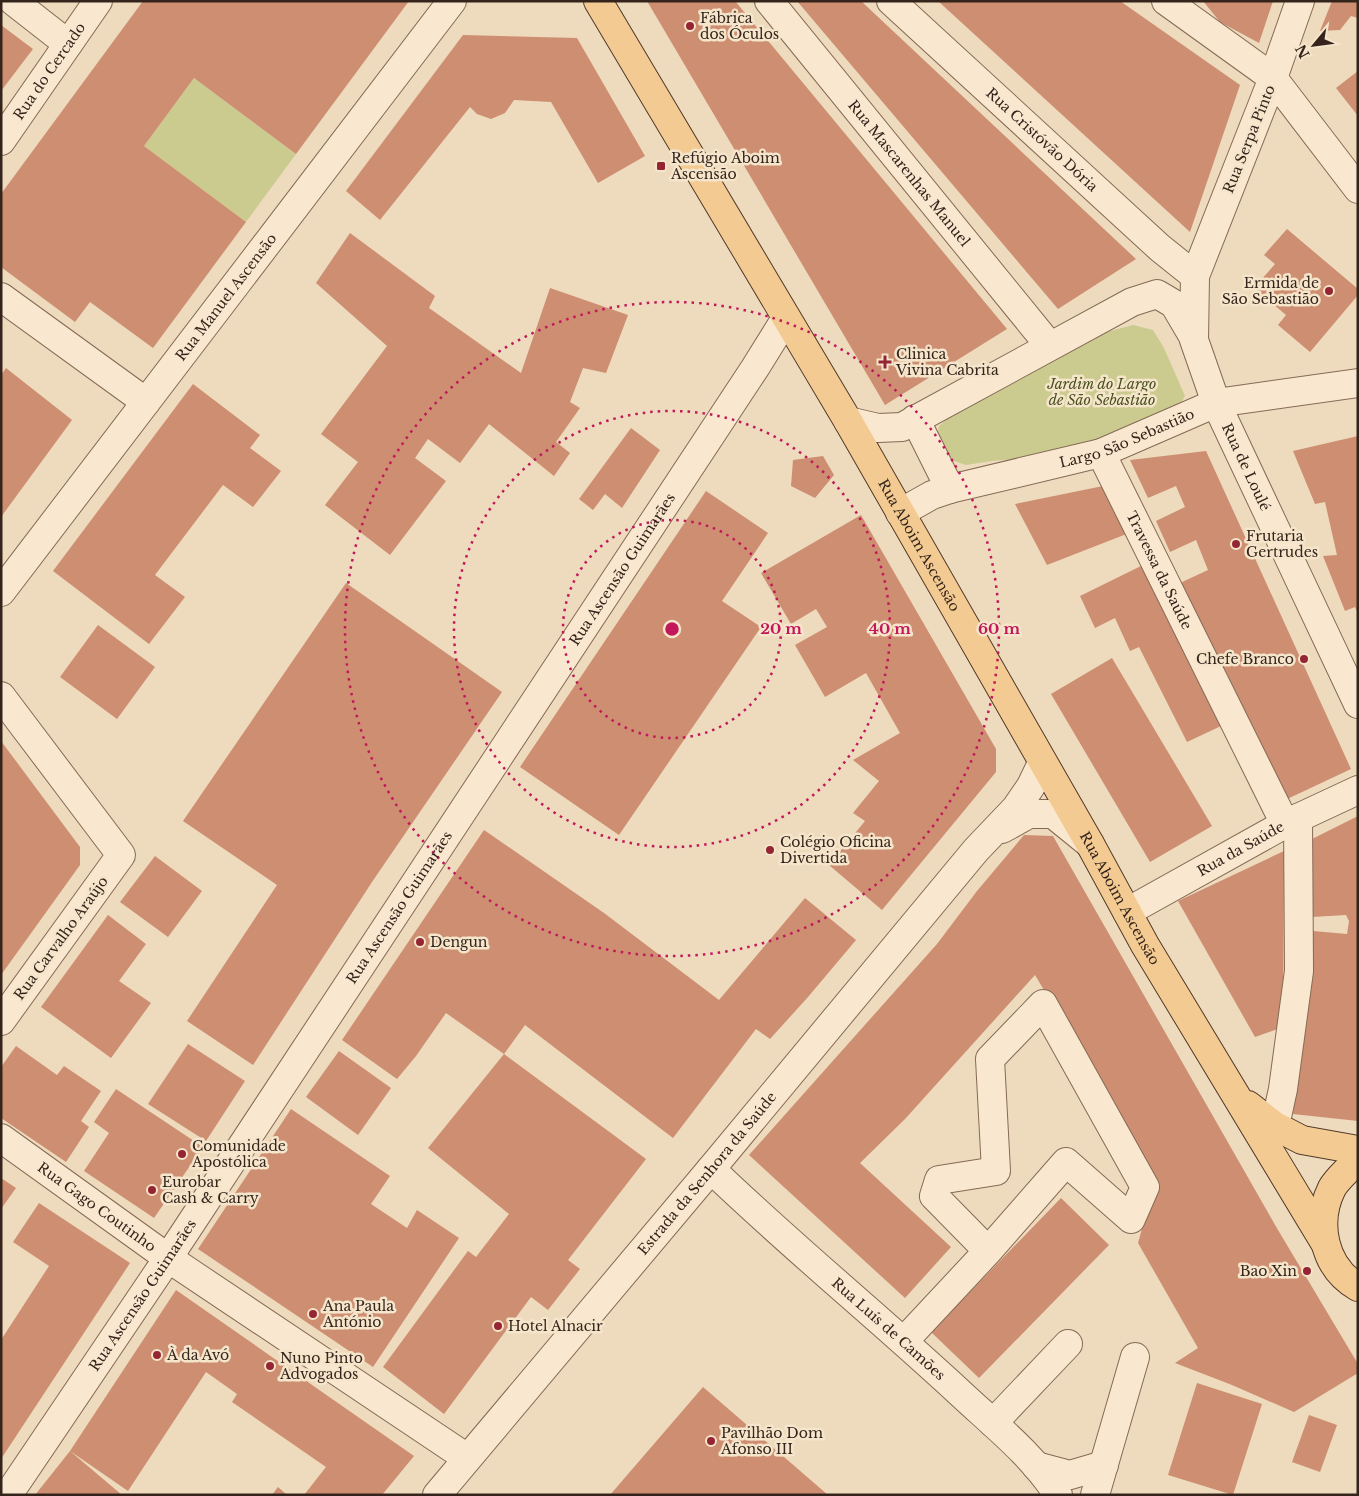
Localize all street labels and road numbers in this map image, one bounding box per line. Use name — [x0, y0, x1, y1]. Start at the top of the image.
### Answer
street label: Rua do Cercado — [9, 19, 89, 123]
street label: Rua Serpa Pinto — [1219, 82, 1279, 196]
street label: Rua Cristóvão Dória — [982, 84, 1102, 196]
street label: Rua Mascarenhas Manuel — [844, 96, 974, 250]
street label: Rua Manuel Ascensão — [172, 230, 281, 364]
street label: Largo São Sebastião — [1057, 405, 1197, 472]
street label: Rua de Loulé — [1218, 420, 1275, 514]
street label: Rua Aboim Ascensão — [874, 476, 964, 615]
street label: Rua Ascensão Guimarães — [565, 490, 679, 649]
street label: Travessa da Saúde — [1122, 508, 1196, 632]
street label: Rua da Saúde — [1194, 817, 1287, 880]
street label: Rua Ascensão Guimarães — [342, 828, 456, 987]
street label: Rua Aboim Ascensão — [1076, 828, 1164, 968]
street label: Rua Carvalho Araújo — [10, 873, 112, 1003]
street label: Estrada da Senhora da Saúde — [634, 1088, 780, 1259]
street label: Rua Gago Coutinho — [34, 1158, 160, 1256]
street label: Rua Ascensão Guimarães — [85, 1216, 200, 1375]
street label: Rua Luís de Camões — [828, 1274, 949, 1384]

